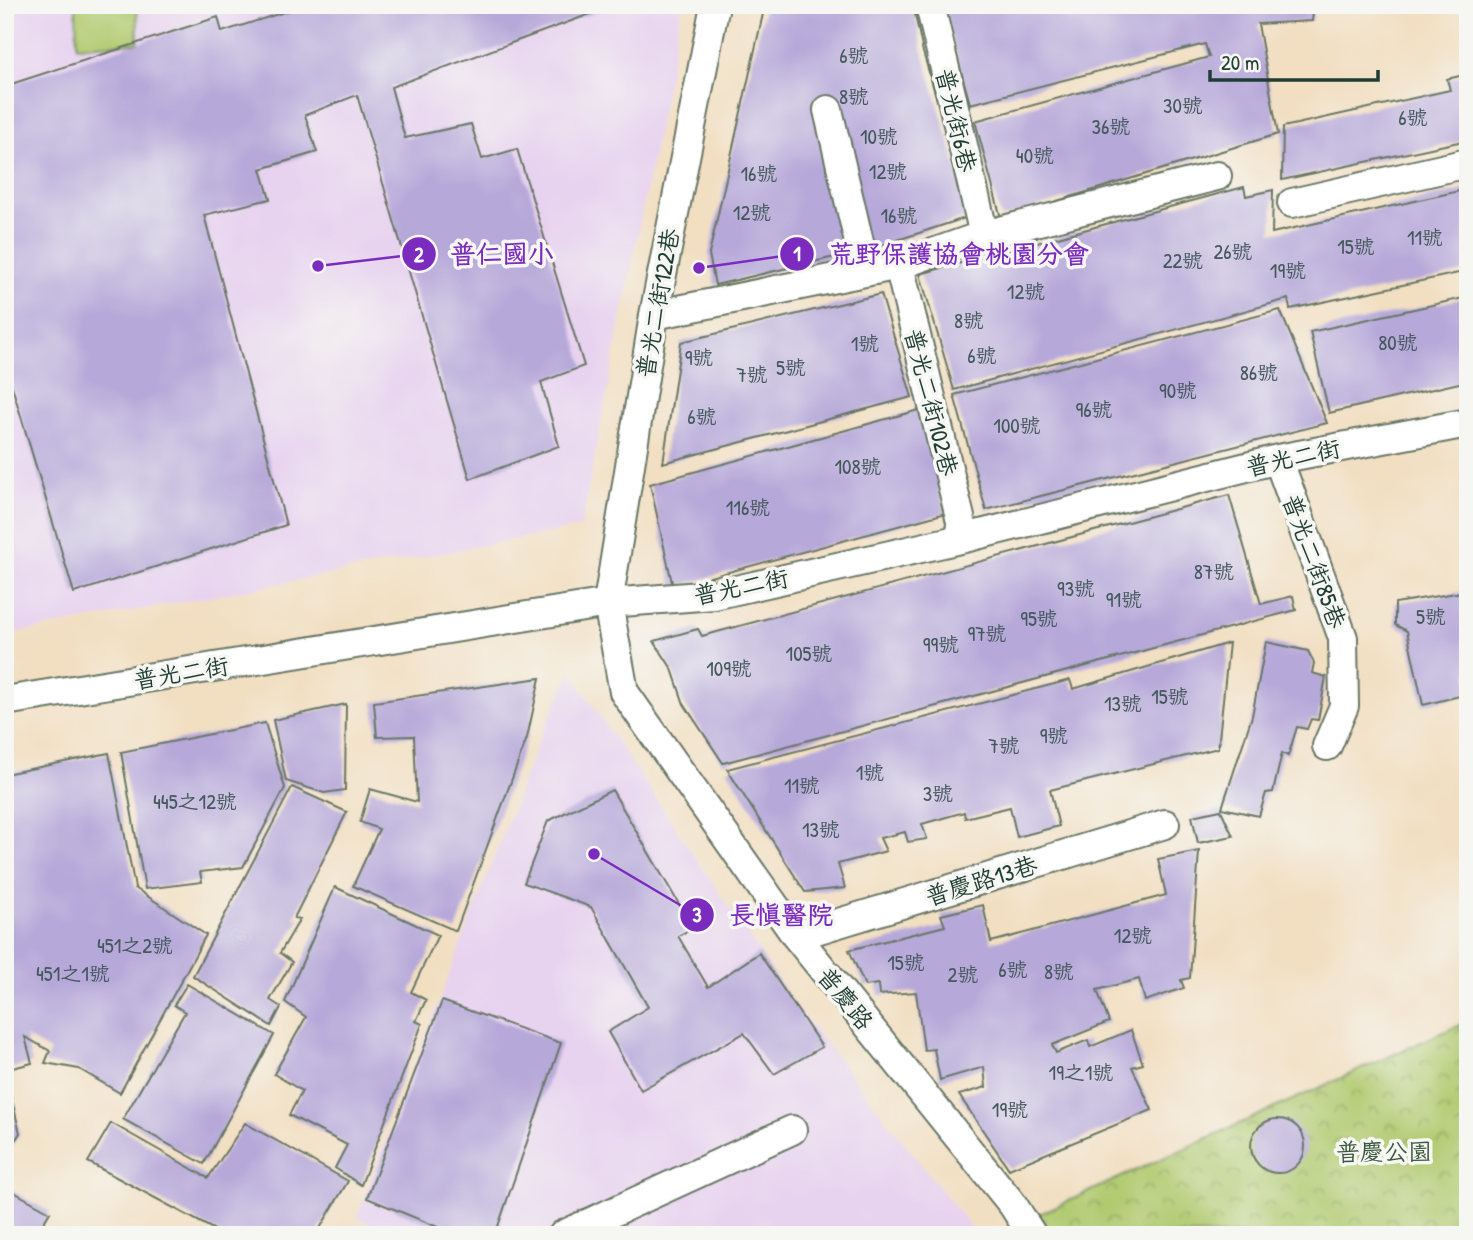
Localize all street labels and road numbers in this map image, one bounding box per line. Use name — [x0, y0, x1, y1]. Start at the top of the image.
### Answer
street label: 普光街6巷 — [930, 65, 984, 175]
street label: 普光二街122巷 — [628, 226, 686, 380]
street label: 普光二街102巷 — [898, 325, 966, 479]
street label: 普光二街 — [1243, 431, 1343, 483]
street label: 普光二街85巷 — [1276, 489, 1354, 633]
street label: 普光二街 — [691, 561, 791, 611]
street label: 普光二街 — [131, 649, 231, 695]
street label: 普慶路13巷 — [921, 848, 1041, 912]
street label: 普慶路 — [811, 960, 881, 1036]

